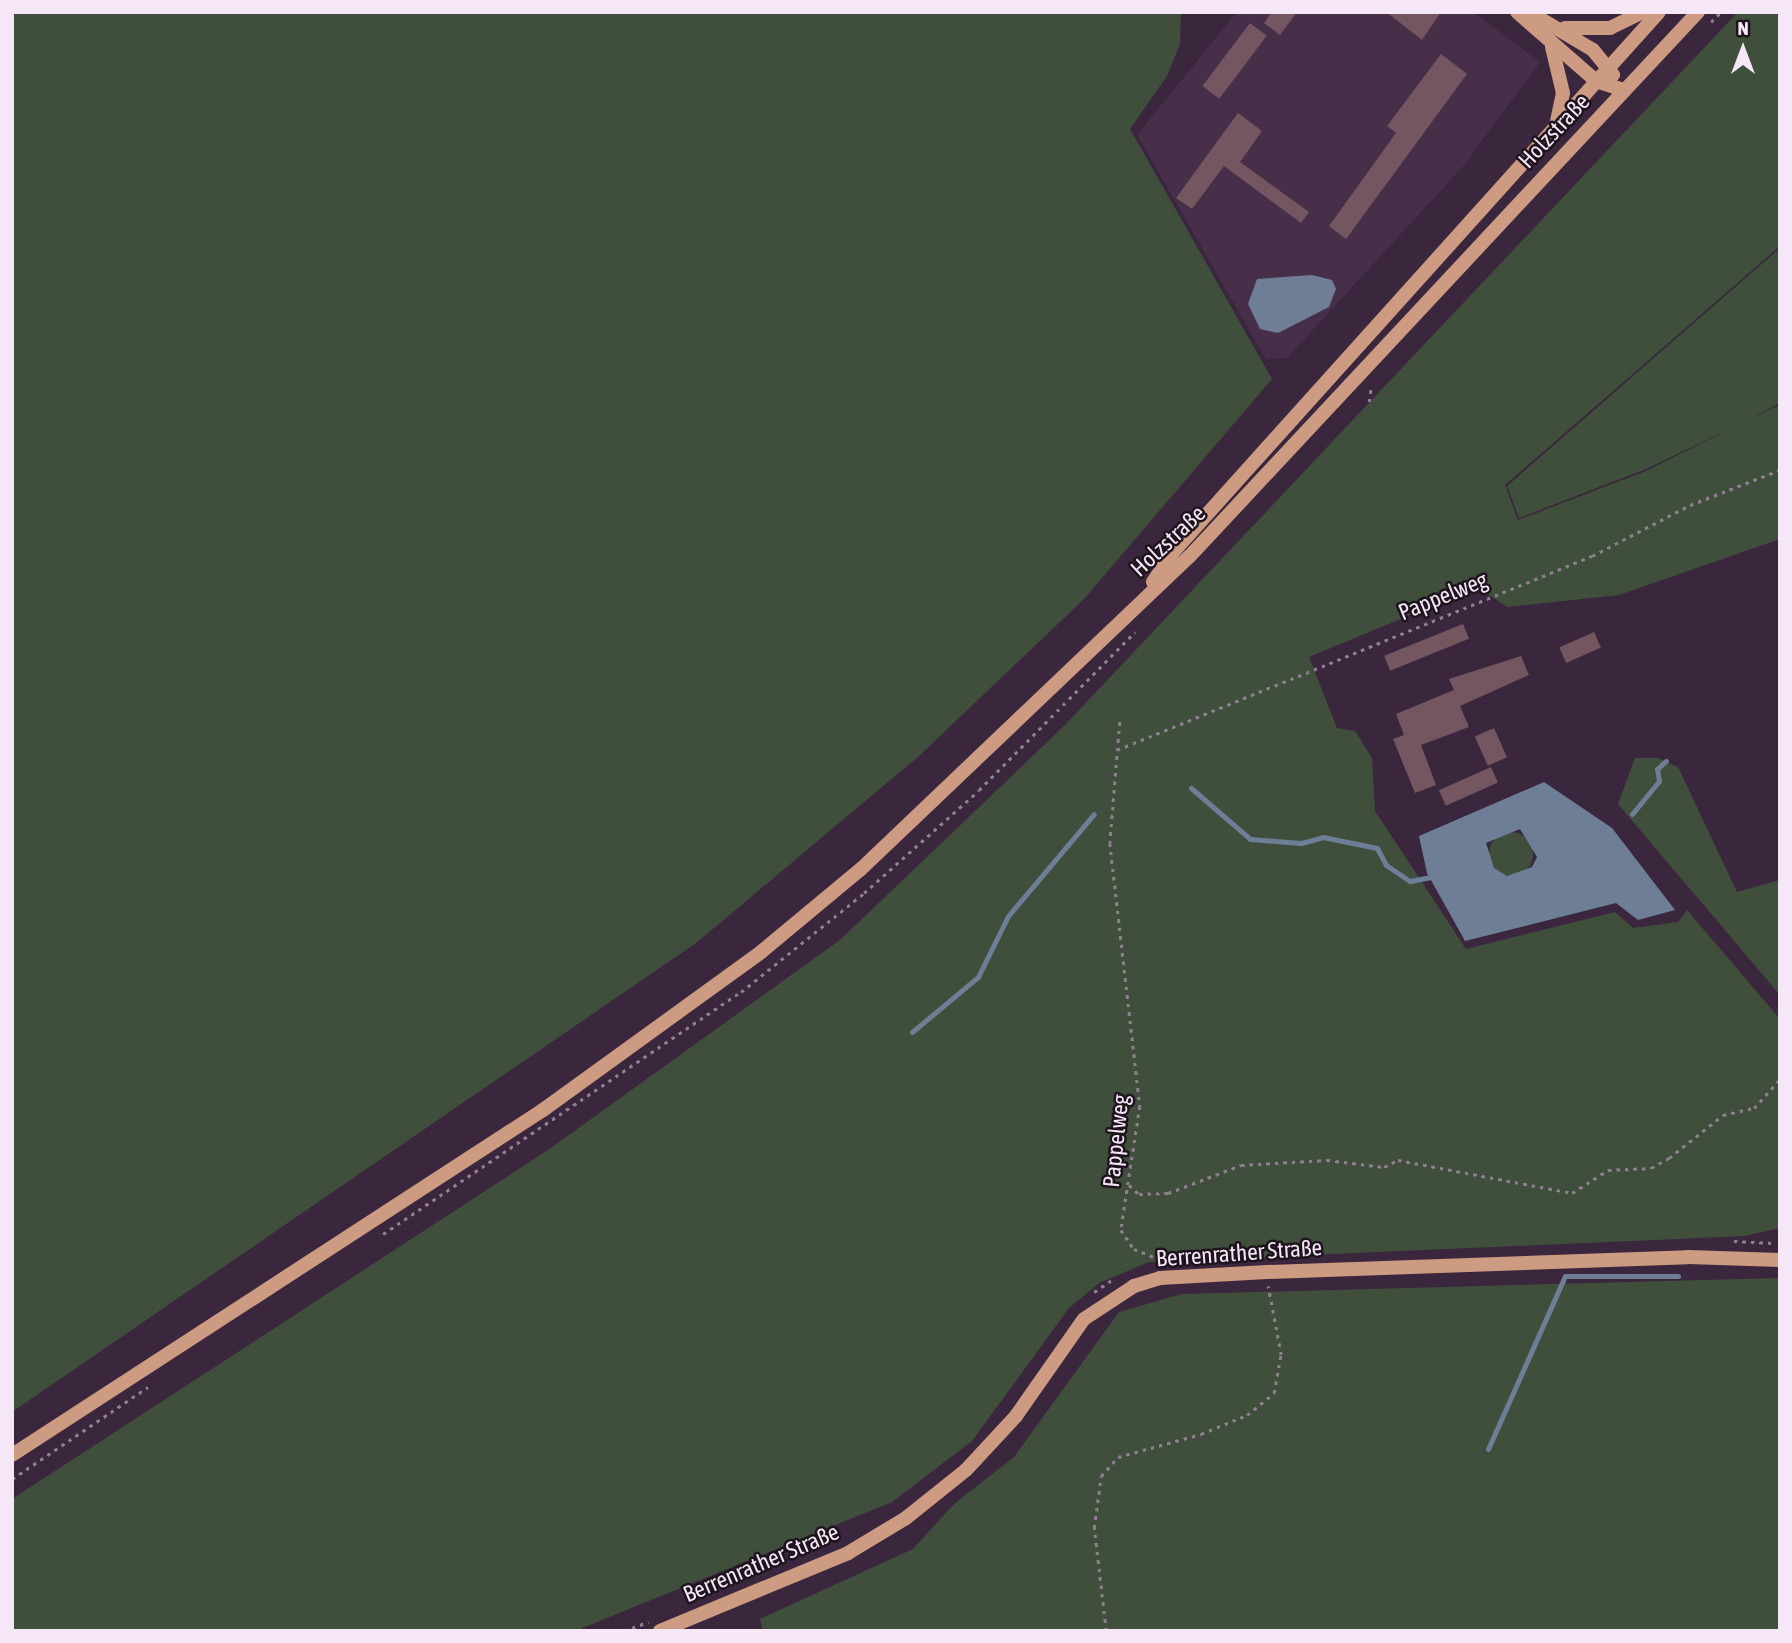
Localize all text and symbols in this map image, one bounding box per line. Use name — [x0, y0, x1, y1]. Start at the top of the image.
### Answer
north arrow — [1708, 14, 1778, 84]
text: N — [1737, 17, 1749, 39]
street label: Holzstraße — [1513, 88, 1595, 174]
street label: Holzstraße — [1125, 500, 1211, 582]
street label: Pappelweg — [1395, 566, 1491, 626]
street label: Pappelweg — [1097, 1093, 1135, 1189]
street label: Berrenrather Straße — [1155, 1233, 1323, 1273]
street label: Berrenrather Straße — [679, 1518, 843, 1608]

